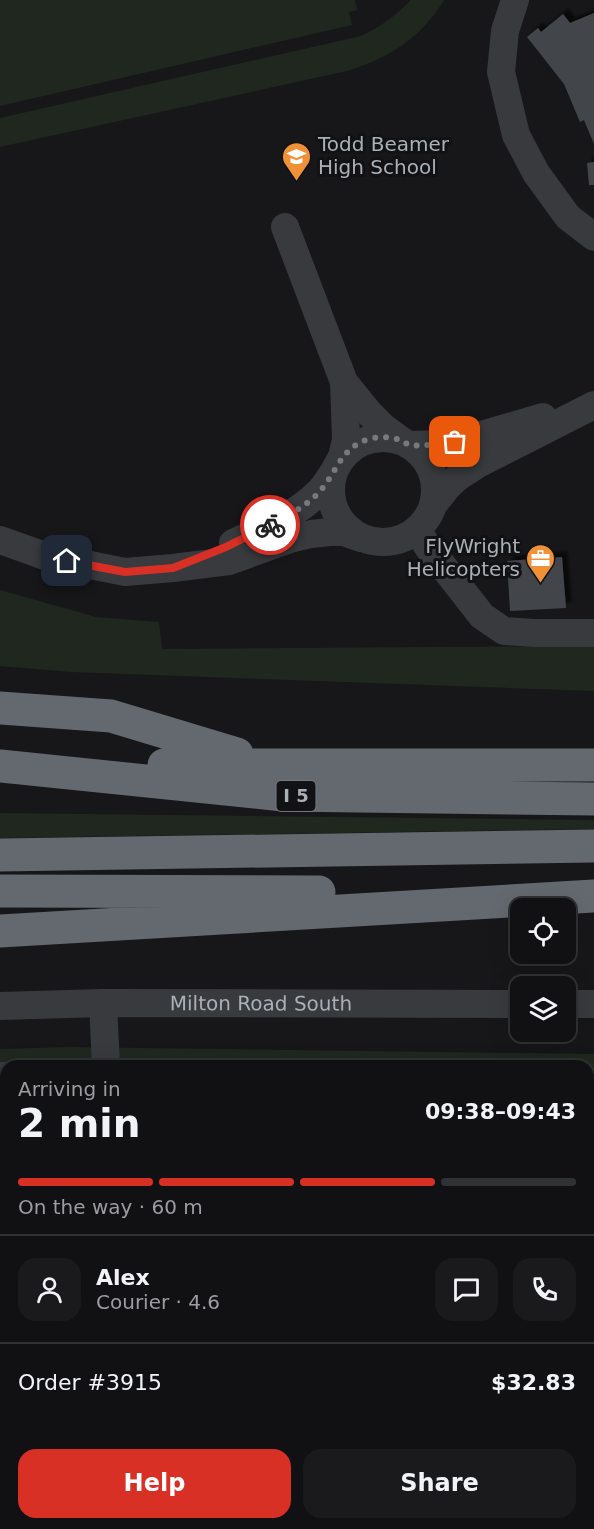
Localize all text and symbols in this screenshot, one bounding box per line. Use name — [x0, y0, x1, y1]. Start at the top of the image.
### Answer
place label: Todd Beamer High School — [317, 132, 450, 179]
school or university icon: Todd Beamer High School — [281, 140, 313, 182]
pin — [429, 416, 480, 467]
icon: bag — [438, 425, 471, 458]
courier — [240, 495, 300, 555]
icon: bike — [254, 509, 287, 542]
place label: FlyWright Helicopters — [407, 534, 520, 581]
pin — [41, 535, 92, 586]
office icon: FlyWright Helicopters — [525, 542, 557, 584]
icon: home — [50, 544, 83, 577]
road number: I 5 — [276, 781, 316, 811]
map controls — [510, 898, 576, 1042]
button: locate — [510, 898, 576, 964]
button: layers — [510, 976, 576, 1042]
street label: Milton Road South — [170, 991, 352, 1016]
text: Arriving in — [18, 1077, 121, 1101]
text: 09:38–09:43 — [425, 1099, 576, 1124]
text: 2 min — [18, 1101, 140, 1146]
text: On the way · 60 m — [18, 1195, 203, 1219]
button: person — [18, 1258, 81, 1321]
button: chat — [435, 1258, 498, 1321]
button: phone — [513, 1258, 576, 1321]
text: Alex — [96, 1265, 150, 1290]
text: Courier · 4.6 — [96, 1290, 220, 1314]
text: Order #3915 — [18, 1370, 162, 1395]
text: $32.83 — [491, 1370, 576, 1395]
button: Help — [18, 1449, 291, 1518]
button: Share — [303, 1449, 576, 1518]

